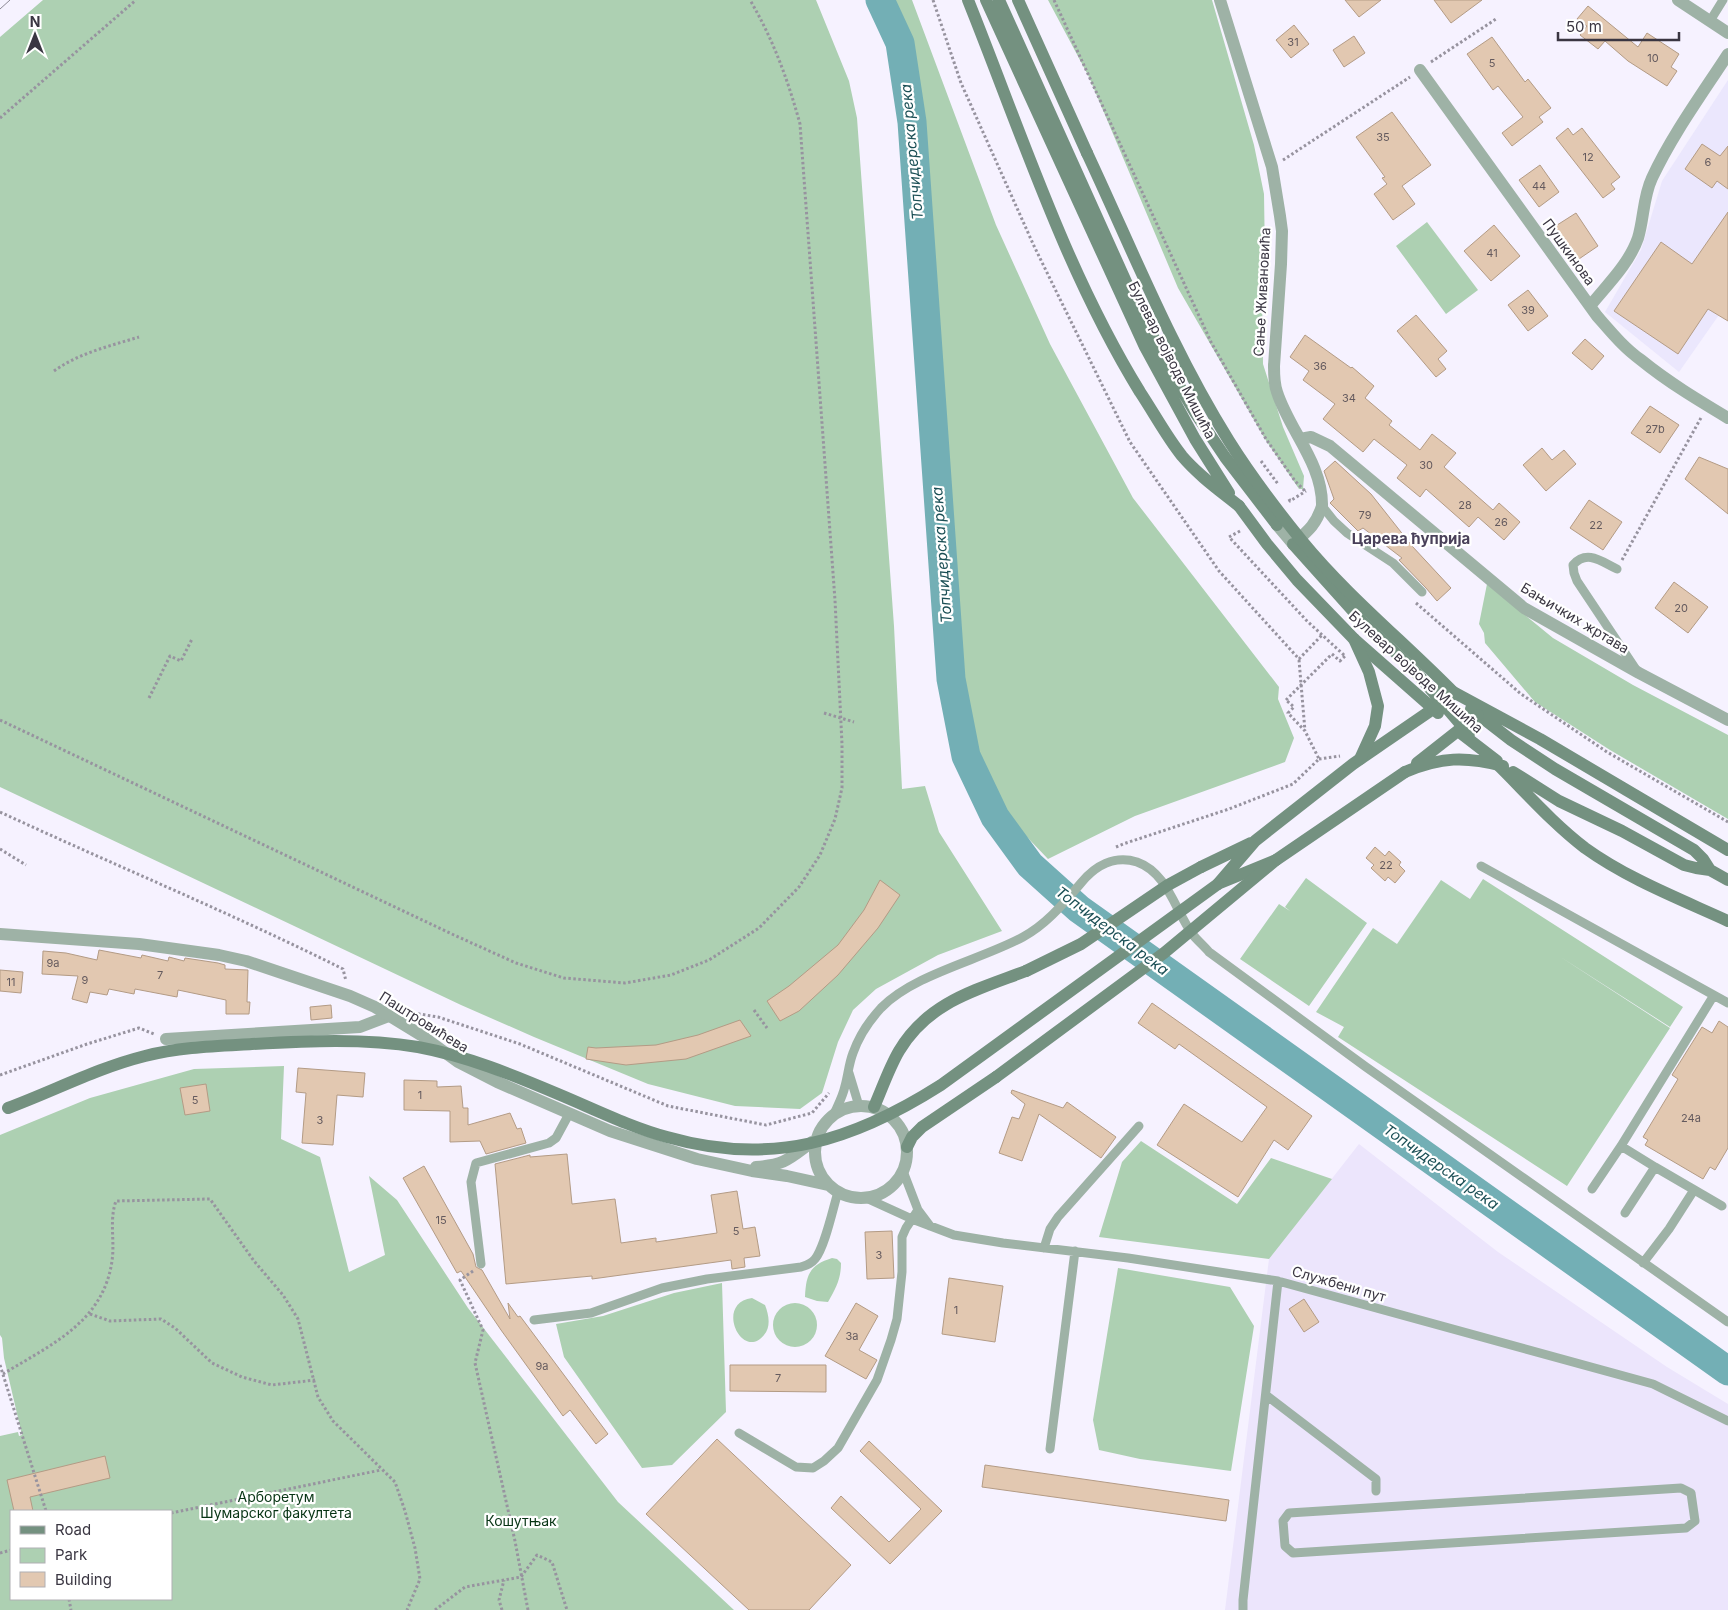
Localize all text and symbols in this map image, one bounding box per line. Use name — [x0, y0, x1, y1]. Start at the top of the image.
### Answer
north arrow — [10, 10, 60, 60]
scale bar — [1558, 10, 1679, 42]
text: N — [30, 13, 40, 30]
text: 50 m — [1566, 17, 1602, 36]
house number: 31 — [1287, 35, 1299, 49]
house number: 10 — [1647, 51, 1659, 65]
house number: 5 — [1489, 56, 1496, 70]
water label: Топчидерска река — [896, 83, 927, 221]
house number: 35 — [1376, 130, 1390, 144]
house number: 12 — [1582, 150, 1594, 164]
house number: 6 — [1705, 155, 1712, 169]
house number: 44 — [1532, 179, 1546, 193]
street label: Пушкинова — [1540, 215, 1599, 288]
street label: Сање Живановића — [1250, 227, 1273, 357]
house number: 41 — [1486, 246, 1498, 260]
street label: Булевар војводе Мишића — [1125, 278, 1220, 441]
house number: 39 — [1521, 303, 1535, 317]
house number: 36 — [1313, 359, 1327, 373]
house number: 34 — [1342, 391, 1356, 405]
house number: 27b — [1645, 422, 1665, 436]
house number: 30 — [1419, 458, 1433, 472]
water label: Топчидерска река — [927, 486, 956, 624]
house number: 28 — [1458, 498, 1472, 512]
house number: 79 — [1359, 508, 1372, 522]
house number: 26 — [1494, 515, 1508, 529]
house number: 22 — [1589, 518, 1603, 532]
district label: Царева ћуприја — [1352, 529, 1470, 548]
street label: Бањичких жртава — [1518, 579, 1632, 657]
house number: 20 — [1674, 601, 1688, 615]
street label: Булевар војводе Мишића — [1346, 607, 1487, 736]
house number: 22 — [1379, 858, 1393, 872]
water label: Топчидерска река — [1052, 882, 1173, 979]
house number: 9a — [47, 956, 60, 970]
house number: 7 — [157, 968, 163, 982]
house number: 9 — [82, 973, 89, 987]
house number: 11 — [7, 975, 15, 989]
street label: Паштровићева — [377, 987, 472, 1056]
house number: 1 — [418, 1088, 422, 1102]
house number: 5 — [192, 1093, 199, 1107]
house number: 24a — [1681, 1111, 1701, 1125]
house number: 3 — [317, 1113, 324, 1127]
water label: Топчидерска река — [1380, 1120, 1503, 1214]
house number: 15 — [435, 1213, 447, 1227]
house number: 5 — [733, 1224, 740, 1238]
house number: 3 — [876, 1248, 883, 1262]
street label: Службени пут — [1290, 1262, 1388, 1305]
house number: 1 — [954, 1303, 958, 1317]
house number: 3a — [846, 1329, 858, 1343]
house number: 9a — [536, 1359, 549, 1373]
house number: 7 — [775, 1371, 781, 1385]
park label: Арборетум Шумарског факултета — [200, 1488, 352, 1521]
legend — [10, 1510, 172, 1600]
park label: Кошутњак — [485, 1512, 557, 1529]
text: Road — [55, 1520, 91, 1539]
text: Park — [55, 1545, 88, 1564]
text: Building — [55, 1570, 112, 1589]

